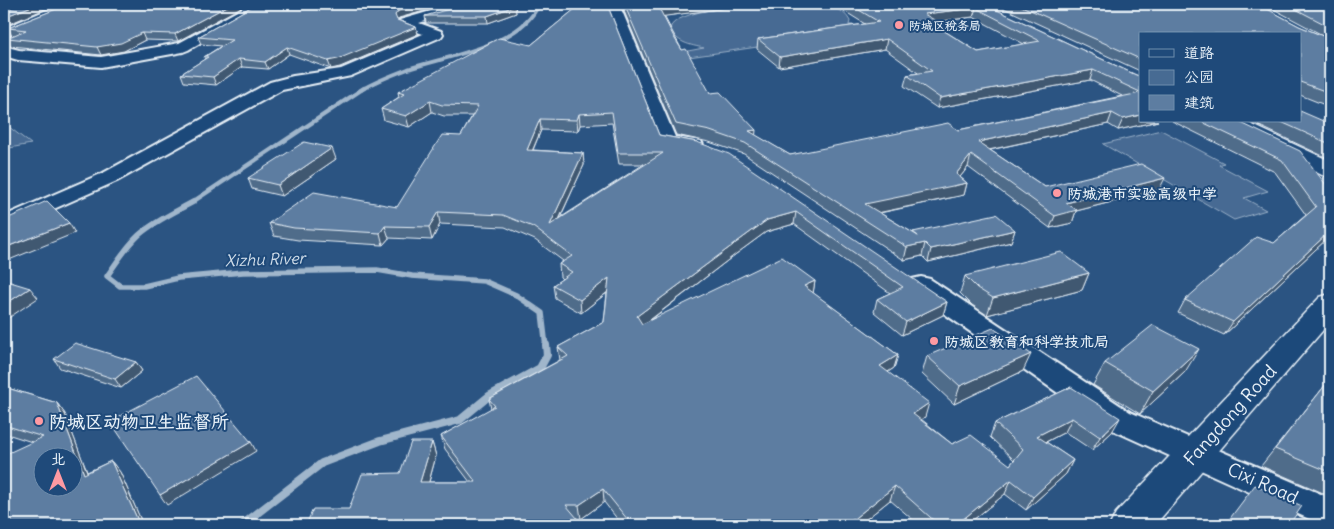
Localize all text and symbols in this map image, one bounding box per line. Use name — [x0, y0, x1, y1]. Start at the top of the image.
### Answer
place label: 防城区税务局 — [909, 18, 981, 33]
marker: 防城区税务局 — [893, 19, 905, 31]
legend — [1139, 32, 1302, 122]
text: 道路 — [1184, 43, 1214, 62]
text: 公园 — [1184, 67, 1214, 86]
text: 建筑 — [1184, 93, 1214, 112]
place label: 防城港市实验高级中学 — [1067, 184, 1217, 203]
marker: 防城港市实验高级中学 — [1051, 187, 1063, 199]
water label: Xizhu River — [225, 248, 308, 270]
place label: 防城区教育和科学技术局 — [944, 332, 1109, 351]
marker: 防城区教育和科学技术局 — [928, 335, 940, 347]
street label: Fangdong Road — [1179, 360, 1282, 470]
place label: 防城区动物卫生监督所 — [49, 410, 229, 433]
marker: 防城区动物卫生监督所 — [33, 415, 45, 427]
north arrow — [32, 446, 82, 496]
text: 北 — [51, 450, 65, 468]
street label: Cixi Road — [1224, 457, 1302, 509]

